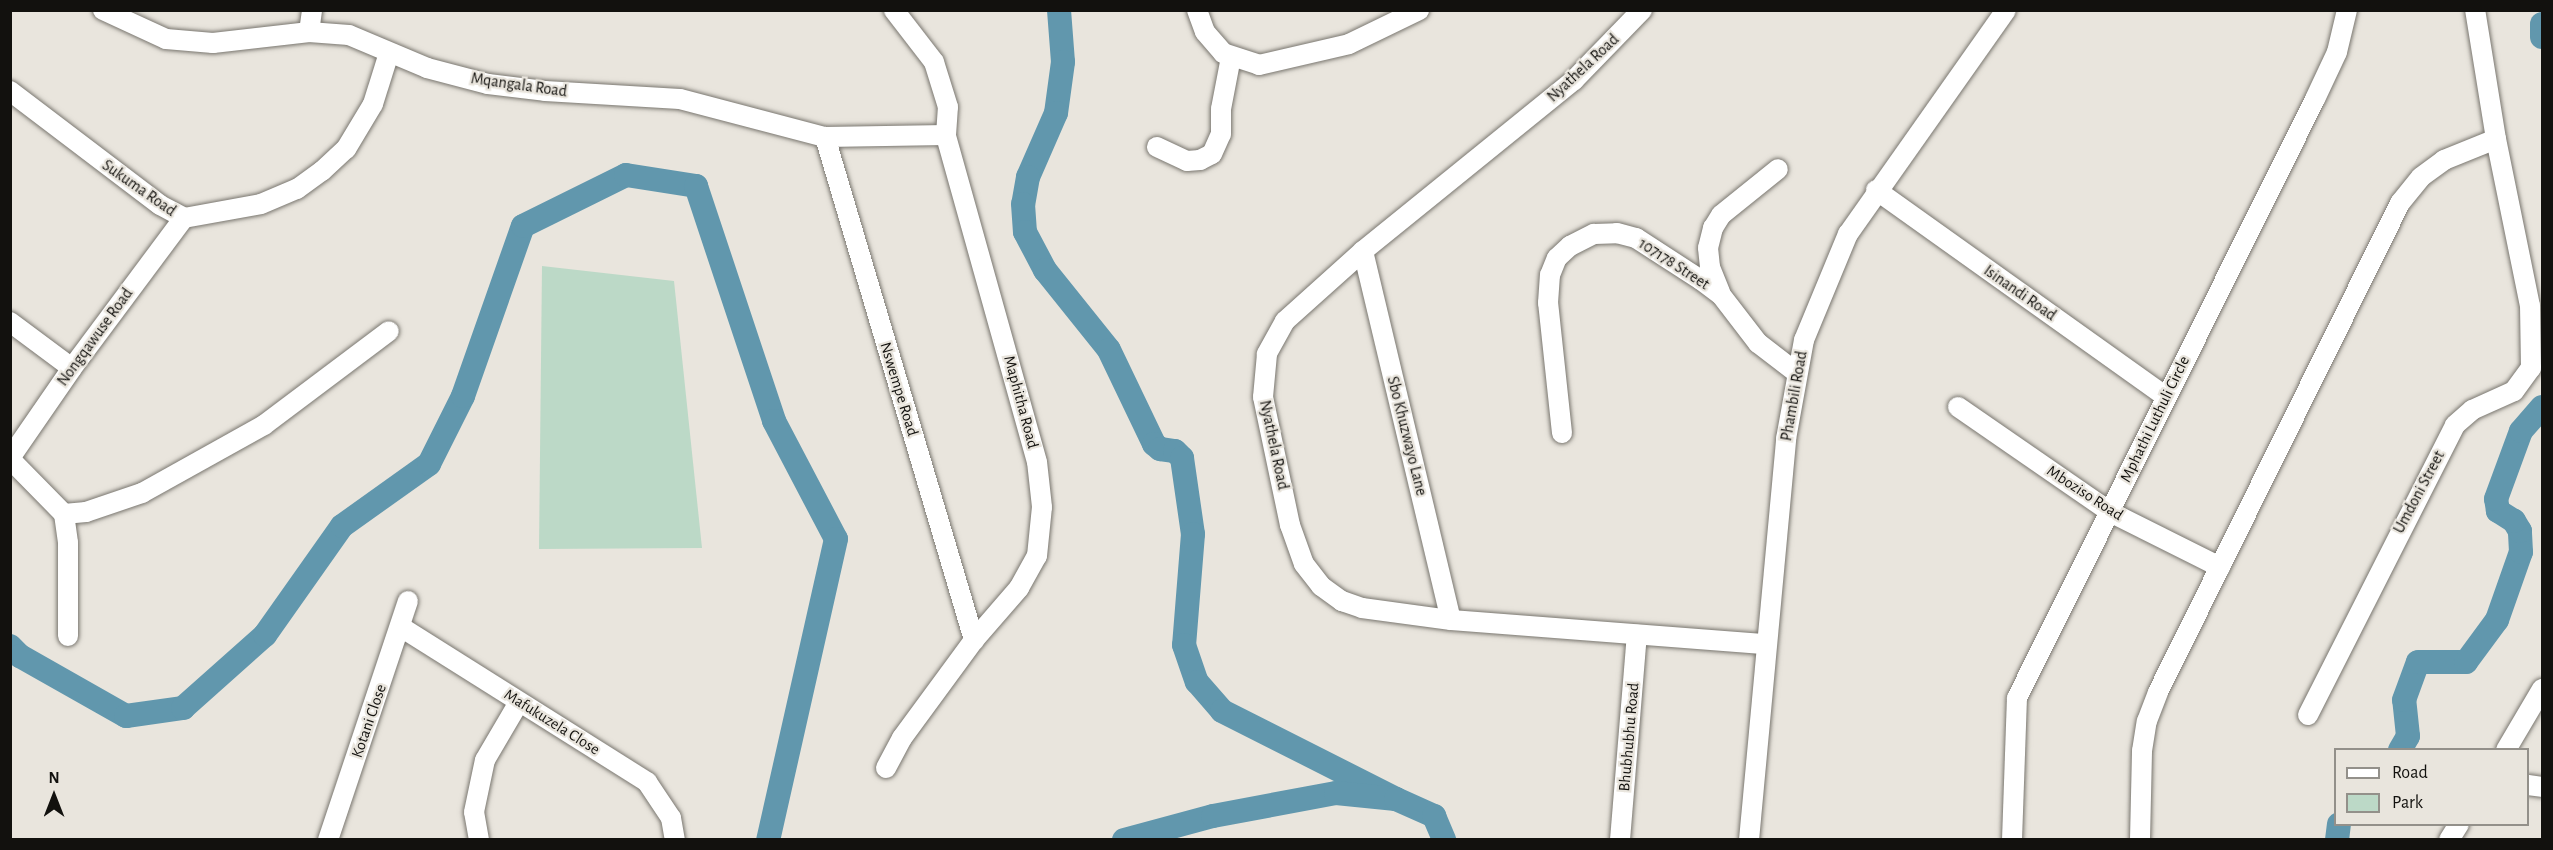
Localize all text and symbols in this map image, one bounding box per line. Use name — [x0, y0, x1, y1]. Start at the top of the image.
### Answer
street label: Nyathela Road — [1543, 30, 1623, 106]
street label: Mqangala Road — [470, 69, 568, 101]
street label: Sukuma Road — [98, 156, 180, 220]
street label: 107178 Street — [1635, 234, 1713, 294]
street label: Isinandi Road — [1980, 261, 2060, 325]
street label: Nongqawuse Road — [53, 284, 137, 390]
street label: Nswempe Road — [876, 340, 922, 438]
street label: Phambili Road — [1777, 349, 1811, 443]
street label: Maphitha Road — [999, 353, 1043, 451]
street label: Mphathi Luthuli Circle — [2116, 353, 2194, 485]
street label: Sbo Khuzwayo Lane — [1383, 374, 1431, 498]
street label: Nyathela Road — [1255, 398, 1293, 492]
street label: Umdoni Street — [2389, 447, 2449, 537]
street label: Mboziso Road — [2043, 461, 2127, 525]
street label: Kotani Close — [347, 682, 391, 760]
street label: Bhubhubhu Road — [1615, 682, 1643, 792]
street label: Mafukuzela Close — [501, 685, 603, 759]
legend — [2334, 748, 2529, 826]
text: Road — [2392, 764, 2428, 782]
north arrow — [24, 766, 84, 826]
text: N — [48, 770, 60, 786]
text: Park — [2392, 794, 2423, 812]

